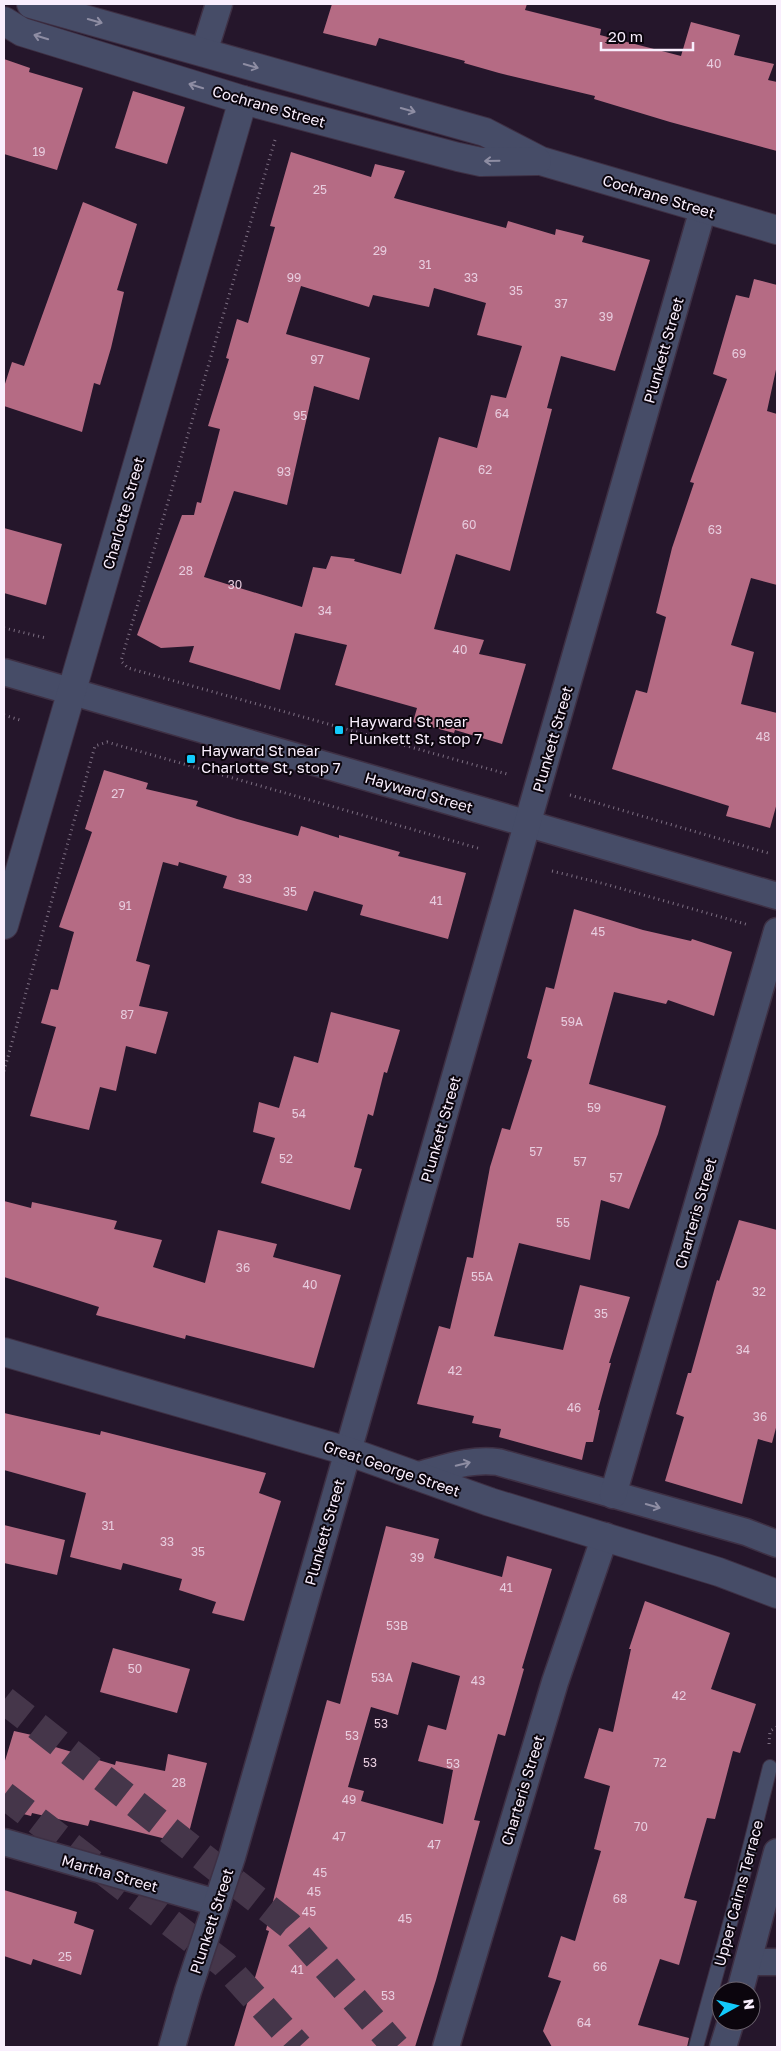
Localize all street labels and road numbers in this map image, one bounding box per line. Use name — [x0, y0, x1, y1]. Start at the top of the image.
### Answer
street label: Cochrane Street — [210, 81, 328, 131]
street label: Cochrane Street — [600, 170, 718, 222]
street label: Plunkett Street — [639, 295, 687, 405]
street label: Charlotte Street — [98, 455, 148, 571]
street label: Plunkett Street — [528, 684, 576, 794]
street label: Hayward Street — [363, 768, 475, 816]
street label: Plunkett Street — [416, 1074, 464, 1184]
street label: Charteris Street — [671, 1155, 719, 1271]
street label: Great George Street — [321, 1436, 463, 1500]
street label: Plunkett Street — [300, 1477, 348, 1587]
street label: Charteris Street — [497, 1733, 547, 1847]
street label: Upper Cairns Terrace — [710, 1818, 766, 1968]
street label: Martha Street — [60, 1851, 160, 1895]
street label: Plunkett Street — [185, 1866, 237, 1976]

